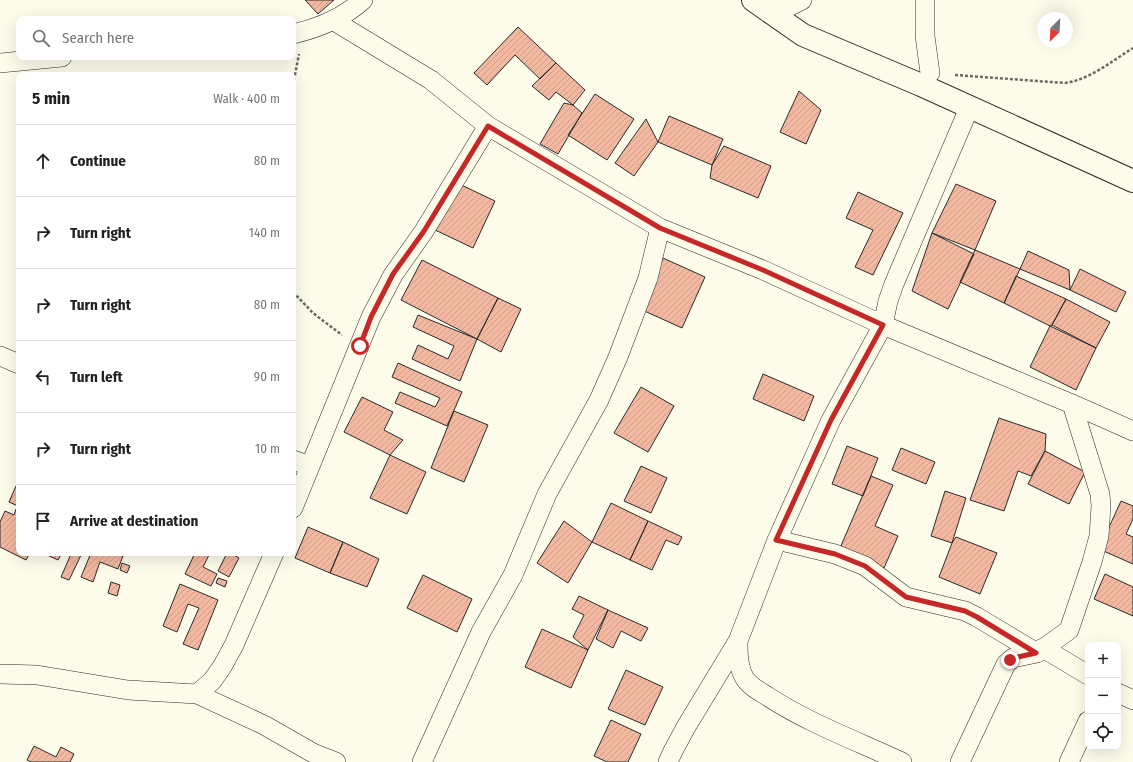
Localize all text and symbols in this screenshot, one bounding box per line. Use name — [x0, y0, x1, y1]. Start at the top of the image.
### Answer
north arrow — [1037, 12, 1073, 48]
search box — [16, 16, 296, 60]
icon: search — [30, 27, 52, 49]
text: Search here — [62, 29, 134, 47]
text: 5 min — [32, 88, 70, 109]
text: Walk · 400 m — [213, 91, 280, 106]
icon: ahead — [32, 150, 54, 172]
text: Continue — [70, 152, 126, 170]
text: 80 m — [254, 153, 280, 168]
icon: right — [32, 222, 54, 244]
text: Turn right — [70, 224, 131, 242]
text: 140 m — [249, 225, 280, 240]
icon: right — [32, 294, 54, 316]
text: Turn right — [70, 296, 131, 314]
text: 80 m — [254, 297, 280, 312]
route start — [351, 337, 369, 355]
icon: left — [32, 366, 54, 388]
text: Turn left — [70, 368, 123, 386]
text: 90 m — [254, 369, 280, 384]
icon: right — [32, 438, 54, 460]
text: Turn right — [70, 440, 131, 458]
text: 10 m — [255, 441, 280, 456]
icon: arrive — [32, 510, 54, 532]
text: Arrive at destination — [70, 512, 198, 530]
map controls — [1085, 642, 1121, 750]
button: + — [1085, 642, 1121, 678]
route end — [1001, 651, 1019, 669]
button: − — [1085, 678, 1121, 714]
button: locate — [1085, 714, 1121, 750]

